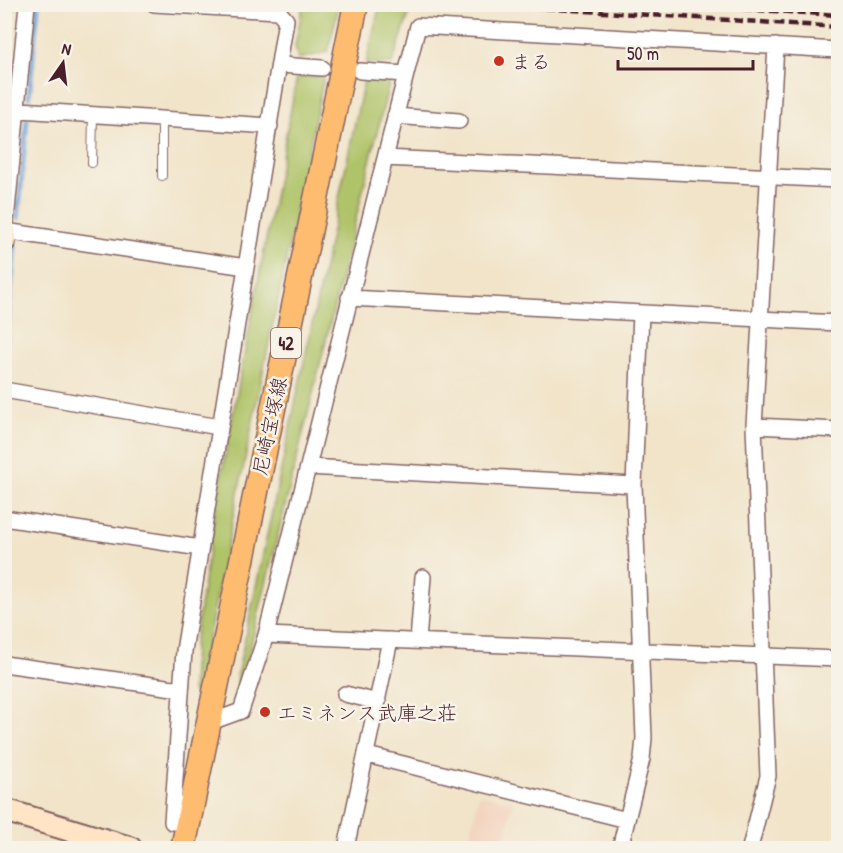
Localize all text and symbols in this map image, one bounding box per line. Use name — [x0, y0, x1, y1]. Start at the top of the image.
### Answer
north arrow — [33, 33, 93, 93]
scale bar — [618, 33, 753, 71]
text: N — [60, 37, 74, 60]
text: 50 m — [627, 41, 659, 66]
place label: まる — [511, 48, 551, 75]
marker: まる — [492, 54, 506, 68]
road number: 42 — [271, 328, 301, 358]
street label: 尼崎宝塚線 — [245, 374, 293, 478]
place label: エミネンス武庫之荘 — [277, 699, 457, 726]
marker: エミネンス武庫之荘 — [258, 705, 272, 719]

